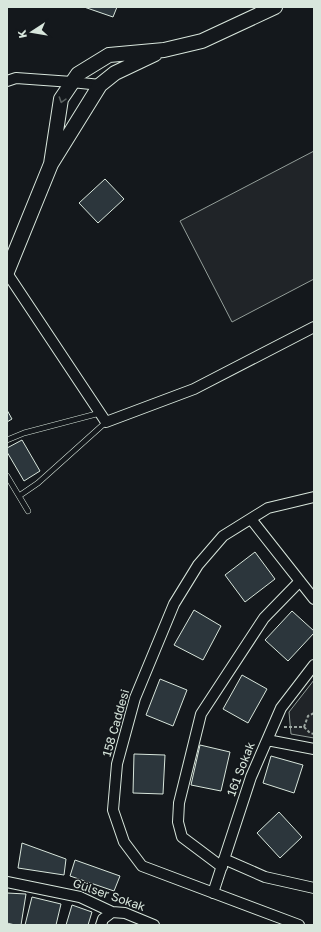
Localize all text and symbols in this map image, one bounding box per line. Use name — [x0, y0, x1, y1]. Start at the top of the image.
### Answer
north arrow — [12, 12, 52, 52]
text: K — [15, 29, 29, 39]
one-way arrow — [58, 97, 67, 104]
street label: 158 Caddesi — [99, 687, 132, 758]
street label: 161 Sokak — [223, 739, 258, 798]
street label: Gülser Sokak — [71, 875, 148, 914]

